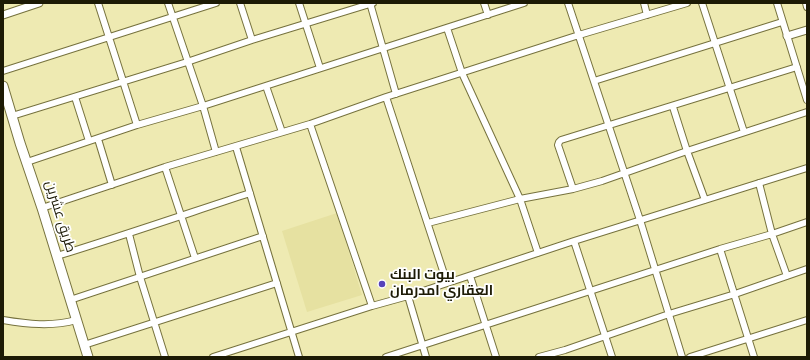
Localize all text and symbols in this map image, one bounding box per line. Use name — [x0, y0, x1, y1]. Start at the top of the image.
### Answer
street label: طريق عشرين — [40, 179, 78, 255]
place label: بيوت البنك العقاري امدرمان — [390, 268, 493, 300]
marker: بيوت البنك العقاري امدرمان — [377, 279, 387, 289]

